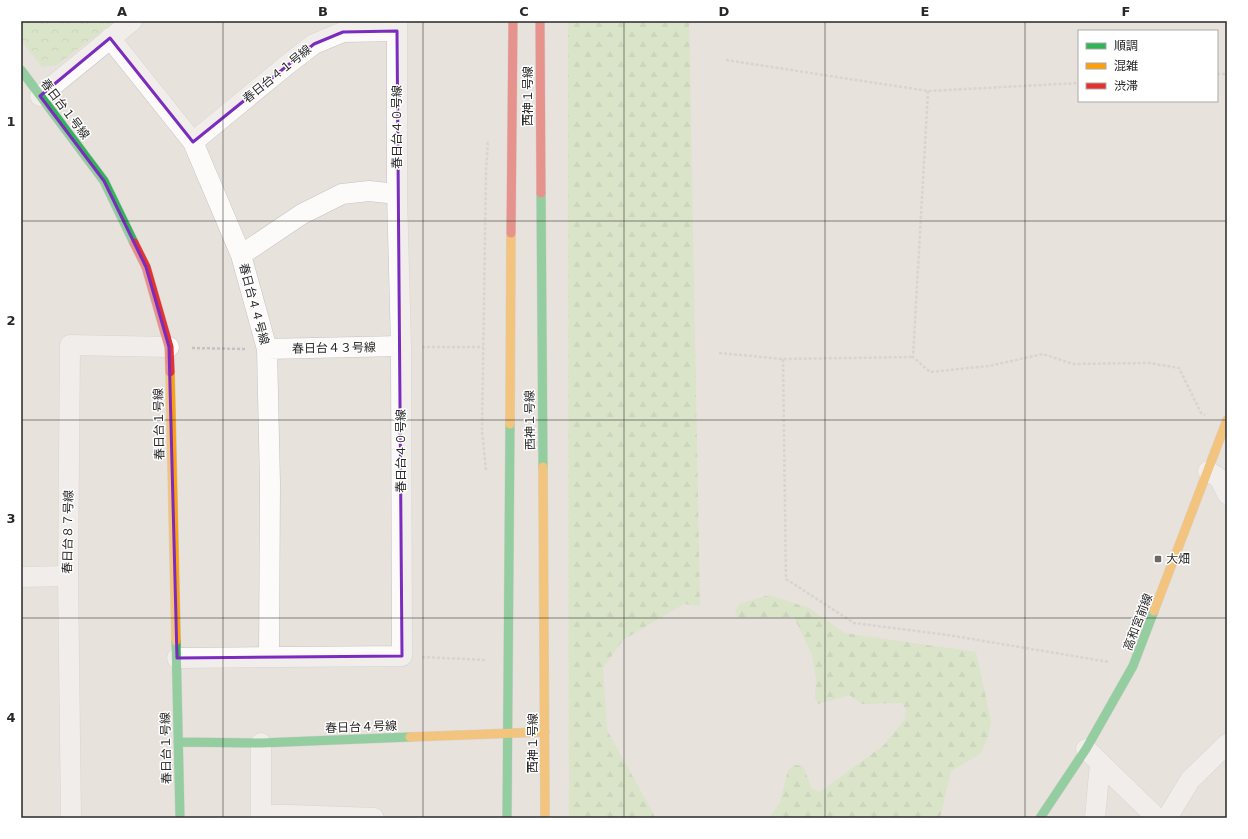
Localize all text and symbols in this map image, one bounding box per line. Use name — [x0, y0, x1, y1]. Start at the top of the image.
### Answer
text: A — [117, 4, 127, 19]
text: B — [318, 4, 328, 19]
text: C — [519, 4, 529, 19]
text: D — [719, 4, 730, 19]
text: E — [921, 4, 929, 19]
text: F — [1122, 4, 1130, 19]
legend — [1078, 30, 1218, 102]
text: 順調 — [1114, 39, 1138, 53]
street label: 春日台４１号線 — [240, 42, 314, 106]
text: 混雑 — [1114, 59, 1138, 73]
street label: 西神１号線 — [521, 66, 535, 126]
street label: 春日台１号線 — [38, 76, 92, 142]
text: 渋滞 — [1114, 79, 1138, 93]
street label: 春日台４０号線 — [390, 85, 404, 169]
text: 1 — [6, 114, 16, 129]
street label: 春日台４４号線 — [236, 262, 272, 346]
text: 2 — [6, 313, 16, 328]
street label: 春日台４３号線 — [292, 340, 376, 356]
street label: 春日台１号線 — [151, 388, 167, 460]
street label: 西神１号線 — [522, 390, 538, 450]
street label: 春日台４０号線 — [394, 409, 408, 493]
street label: 春日台８７号線 — [60, 490, 76, 574]
text: 3 — [6, 511, 16, 526]
place label: 大畑 — [1166, 552, 1190, 566]
marker: 大畑 — [1153, 554, 1163, 564]
street label: 高和宮前線 — [1121, 591, 1155, 653]
text: 4 — [6, 710, 16, 725]
street label: 春日台１号線 — [158, 712, 174, 784]
street label: 西神１号線 — [526, 713, 540, 773]
street label: 春日台４号線 — [325, 719, 397, 735]

